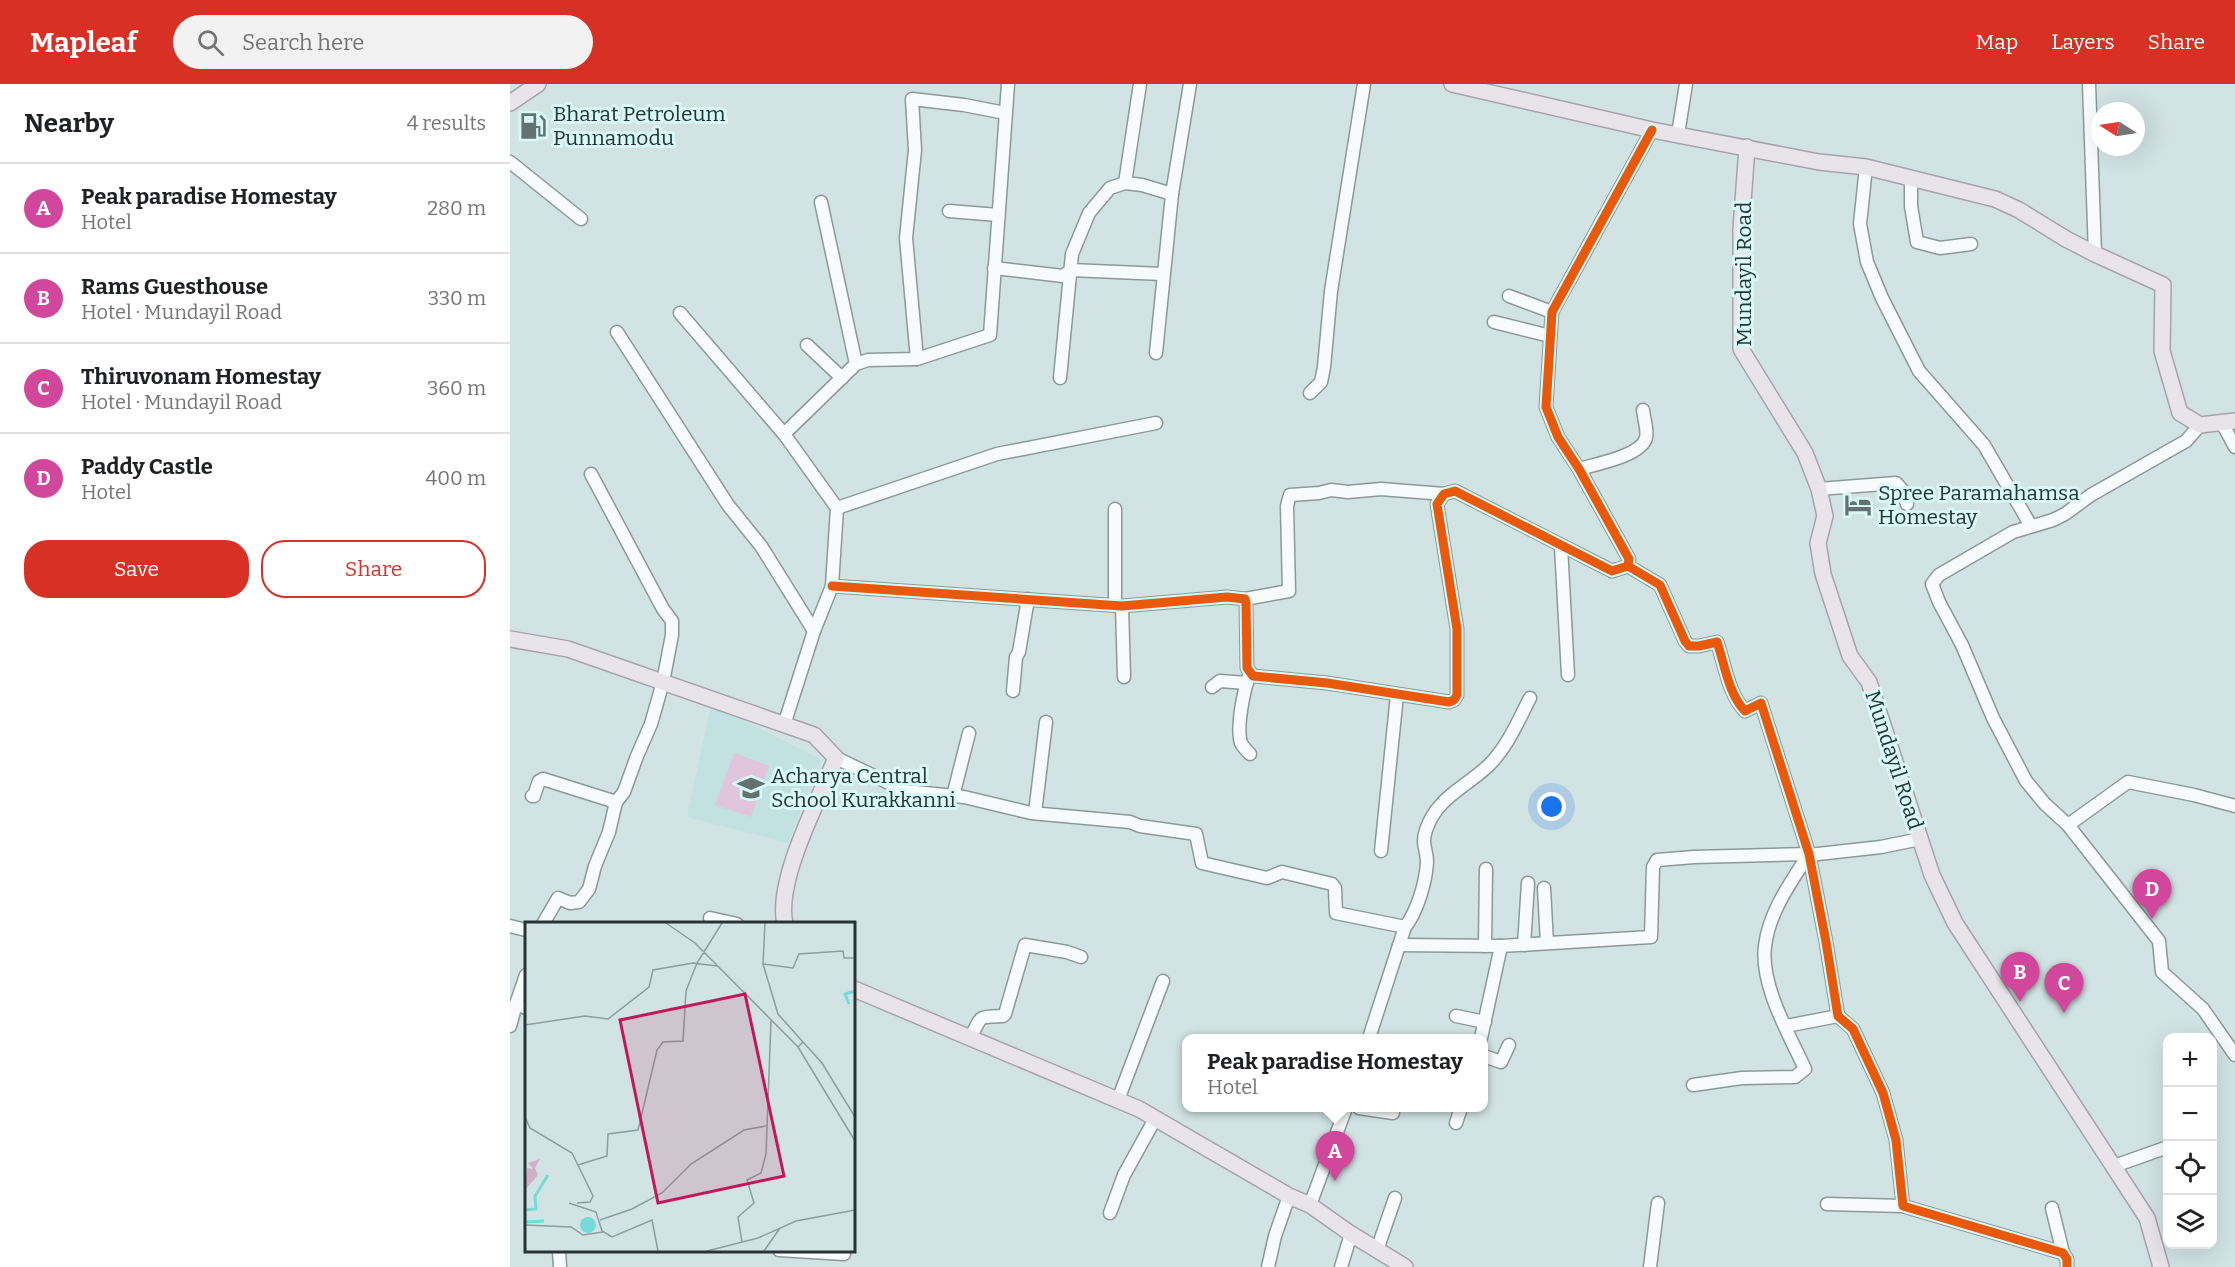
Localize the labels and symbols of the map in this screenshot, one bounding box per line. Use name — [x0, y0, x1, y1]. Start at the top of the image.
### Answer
place label: Bharat Petroleum Punnamodu — [553, 101, 725, 151]
north arrow — [2091, 102, 2145, 156]
fuel station icon: Bharat Petroleum Punnamodu — [518, 111, 548, 141]
street label: Mundayil Road — [1731, 202, 1757, 346]
place label: Spree Paramahamsa Homestay — [1878, 480, 2080, 530]
hotel icon: Spree Paramahamsa Homestay — [1843, 490, 1873, 520]
street label: Mundayil Road — [1859, 687, 1929, 833]
place label: Acharya Central School Kurakkanni — [771, 763, 956, 813]
school or university icon: Acharya Central School Kurakkanni — [736, 773, 766, 803]
your location — [1537, 792, 1566, 821]
pin: D — [2132, 870, 2172, 919]
inset map — [525, 922, 855, 1252]
pin: B — [2000, 952, 2040, 1002]
pin: C — [2044, 964, 2084, 1013]
pin: A — [1316, 1132, 1354, 1181]

